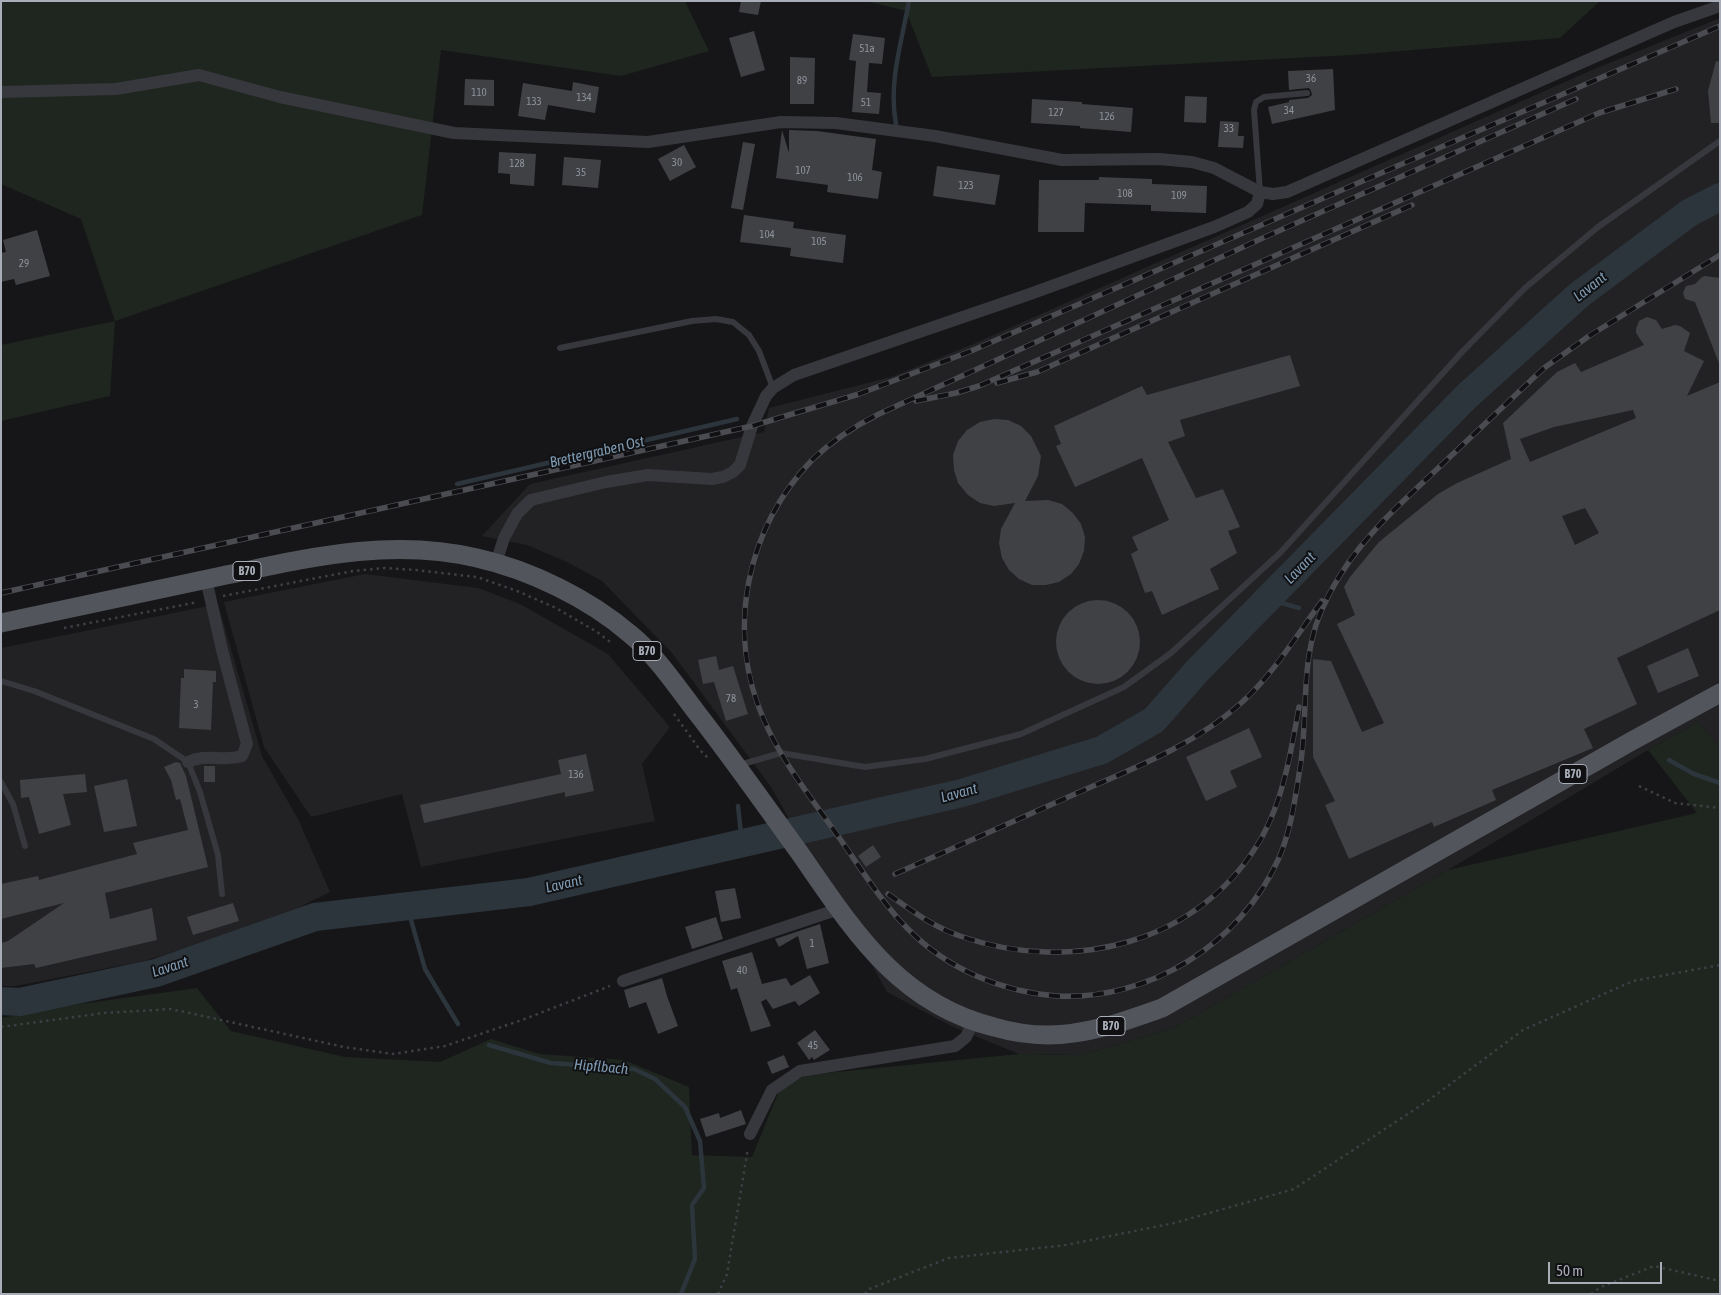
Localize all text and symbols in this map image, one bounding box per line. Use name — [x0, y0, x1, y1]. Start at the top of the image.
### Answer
house number: 51a — [859, 42, 875, 56]
house number: 36 — [1306, 72, 1316, 86]
house number: 89 — [797, 74, 807, 88]
house number: 110 — [471, 86, 487, 100]
house number: 134 — [576, 91, 592, 105]
house number: 133 — [526, 95, 542, 109]
house number: 51 — [861, 96, 871, 110]
house number: 34 — [1284, 104, 1294, 118]
house number: 127 — [1048, 106, 1064, 120]
house number: 126 — [1099, 110, 1115, 124]
house number: 33 — [1224, 122, 1234, 136]
house number: 30 — [672, 156, 682, 170]
house number: 128 — [509, 157, 525, 171]
house number: 107 — [795, 164, 811, 178]
house number: 35 — [576, 166, 586, 180]
house number: 106 — [847, 171, 863, 185]
house number: 123 — [958, 179, 974, 193]
house number: 108 — [1117, 187, 1133, 201]
house number: 109 — [1171, 189, 1187, 203]
house number: 104 — [759, 228, 775, 242]
house number: 105 — [811, 235, 827, 249]
house number: 29 — [19, 257, 29, 271]
water label: Lavant — [1570, 268, 1610, 306]
water label: Brettergraben Ost — [548, 432, 646, 472]
water label: Lavant — [1281, 548, 1319, 588]
road number: B70 — [233, 562, 261, 580]
road number: B70 — [633, 641, 661, 660]
house number: 78 — [726, 692, 736, 706]
house number: 3 — [193, 698, 199, 712]
road number: B70 — [1559, 764, 1587, 784]
house number: 136 — [568, 768, 584, 782]
water label: Lavant — [939, 779, 979, 807]
water label: Lavant — [544, 871, 584, 897]
house number: 1 — [809, 937, 815, 951]
water label: Lavant — [149, 953, 191, 981]
house number: 40 — [737, 964, 747, 978]
road number: B70 — [1097, 1016, 1125, 1036]
house number: 45 — [808, 1039, 818, 1053]
water label: Hipflbach — [573, 1056, 629, 1078]
scale bar — [1551, 1252, 1665, 1284]
text: 50 m — [1556, 1262, 1583, 1279]

